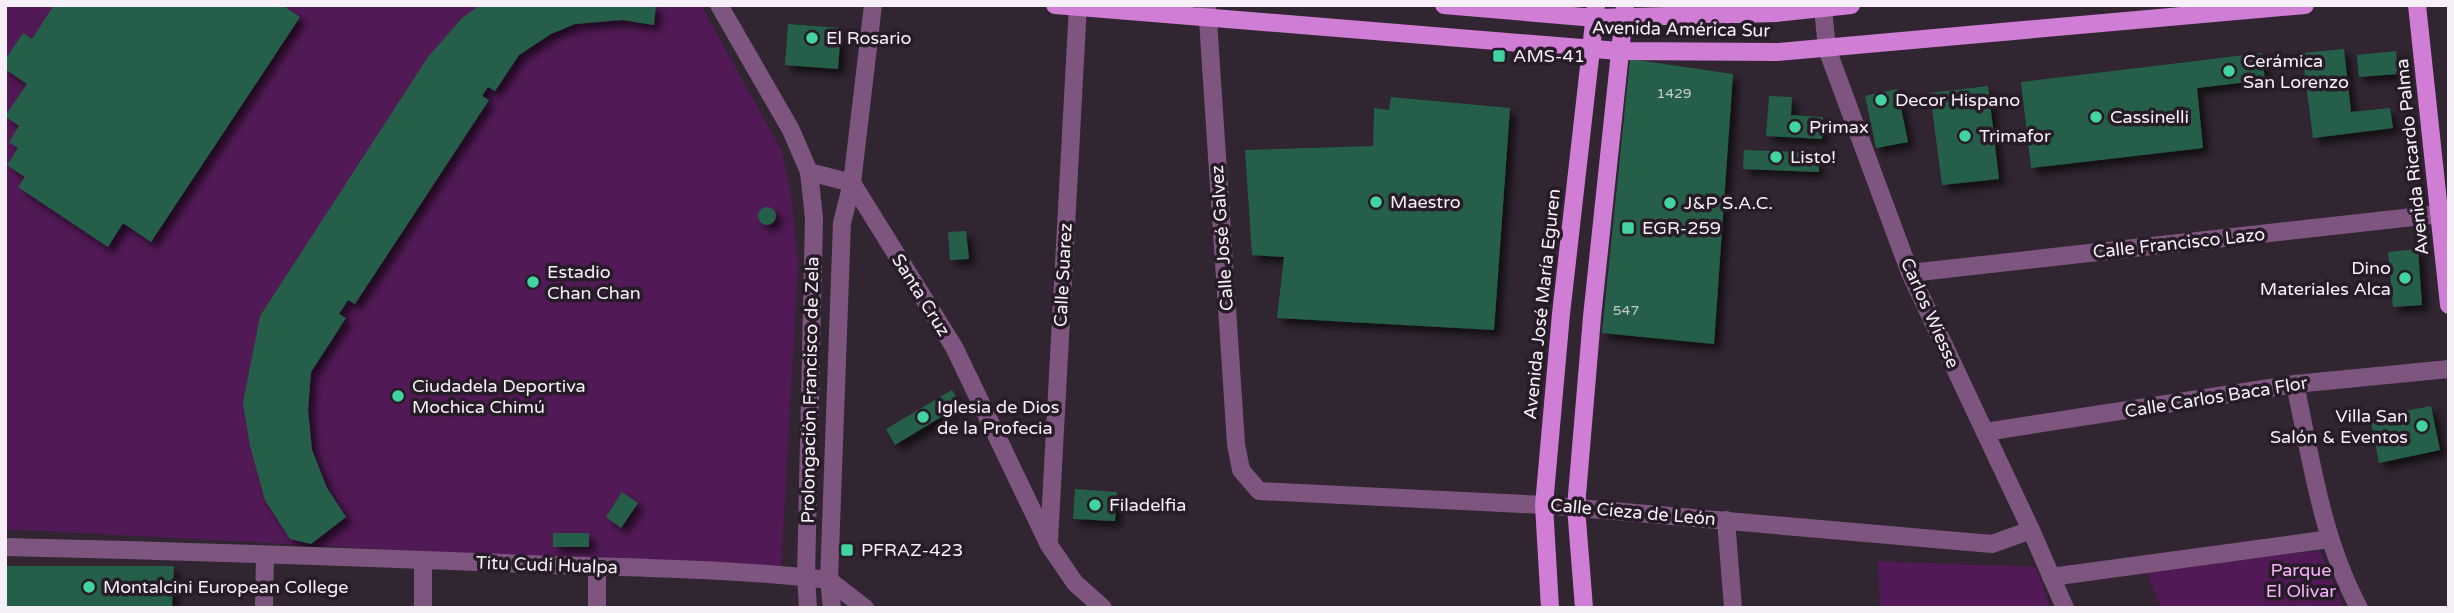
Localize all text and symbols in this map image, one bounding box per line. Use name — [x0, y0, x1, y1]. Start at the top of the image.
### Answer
street label: Avenida América Sur — [1592, 16, 1771, 42]
place label: El Rosario — [826, 27, 912, 49]
marker: El Rosario — [804, 30, 820, 46]
place label: AMS-41 — [1513, 45, 1585, 67]
marker: AMS-41 — [1491, 48, 1507, 64]
place label: Cerámica San Lorenzo — [2243, 50, 2349, 93]
street label: Avenida Ricardo Palma — [2391, 58, 2433, 256]
marker: Cerámica San Lorenzo — [2221, 63, 2237, 79]
house number: 1429 — [1656, 85, 1692, 102]
place label: Decor Hispano — [1895, 89, 2020, 111]
marker: Decor Hispano — [1873, 92, 1889, 108]
place label: Cassinelli — [2110, 106, 2189, 128]
marker: Cassinelli — [2088, 109, 2104, 125]
place label: Primax — [1809, 116, 1869, 138]
marker: Primax — [1787, 119, 1803, 135]
place label: Trimafor — [1979, 125, 2051, 147]
marker: Trimafor — [1957, 128, 1973, 144]
place label: Listo! — [1790, 146, 1836, 168]
marker: Listo! — [1768, 149, 1784, 165]
street label: Calle José Galvez — [1206, 164, 1238, 312]
street label: Avenida José María Eguren — [1519, 188, 1565, 420]
place label: Maestro — [1390, 191, 1461, 213]
place label: J&P S.A.C. — [1684, 192, 1773, 214]
marker: Maestro — [1368, 194, 1384, 210]
marker: J&P S.A.C. — [1662, 195, 1678, 211]
place label: EGR-259 — [1642, 217, 1721, 239]
marker: EGR-259 — [1620, 220, 1636, 236]
street label: Calle Suarez — [1049, 222, 1077, 328]
street label: Calle Francisco Lazo — [2092, 223, 2266, 263]
street label: Santa Cruz — [887, 250, 955, 340]
street label: Carlos Wiesse — [1896, 254, 1964, 372]
street label: Prolongación Francisco de Zela — [797, 256, 823, 524]
place label: Dino Materiales Alca — [2260, 257, 2391, 300]
place label: Estadio Chan Chan — [547, 261, 641, 304]
marker: Dino Materiales Alca — [2397, 270, 2413, 286]
marker: Estadio Chan Chan — [525, 274, 541, 290]
house number: 547 — [1613, 302, 1639, 319]
street label: Calle Carlos Baca Flor — [2123, 372, 2309, 422]
place label: Ciudadela Deportiva Mochica Chimú — [412, 375, 586, 418]
marker: Ciudadela Deportiva Mochica Chimú — [390, 388, 406, 404]
place label: Iglesia de Dios de la Profecia — [937, 396, 1059, 439]
place label: Villa San Salón & Eventos — [2270, 405, 2408, 448]
marker: Iglesia de Dios de la Profecia — [915, 409, 931, 425]
marker: Villa San Salón & Eventos — [2414, 418, 2430, 434]
place label: Filadelfia — [1109, 494, 1186, 516]
street label: Calle Cieza de León — [1549, 494, 1717, 530]
marker: Filadelfia — [1087, 497, 1103, 513]
place label: PFRAZ-423 — [861, 539, 963, 561]
marker: PFRAZ-423 — [839, 542, 855, 558]
street label: Titu Cudi Hualpa — [476, 552, 618, 578]
park label: Parque El Olivar — [2266, 559, 2336, 602]
place label: Montalcini European College — [103, 576, 348, 598]
marker: Montalcini European College — [81, 579, 97, 595]

